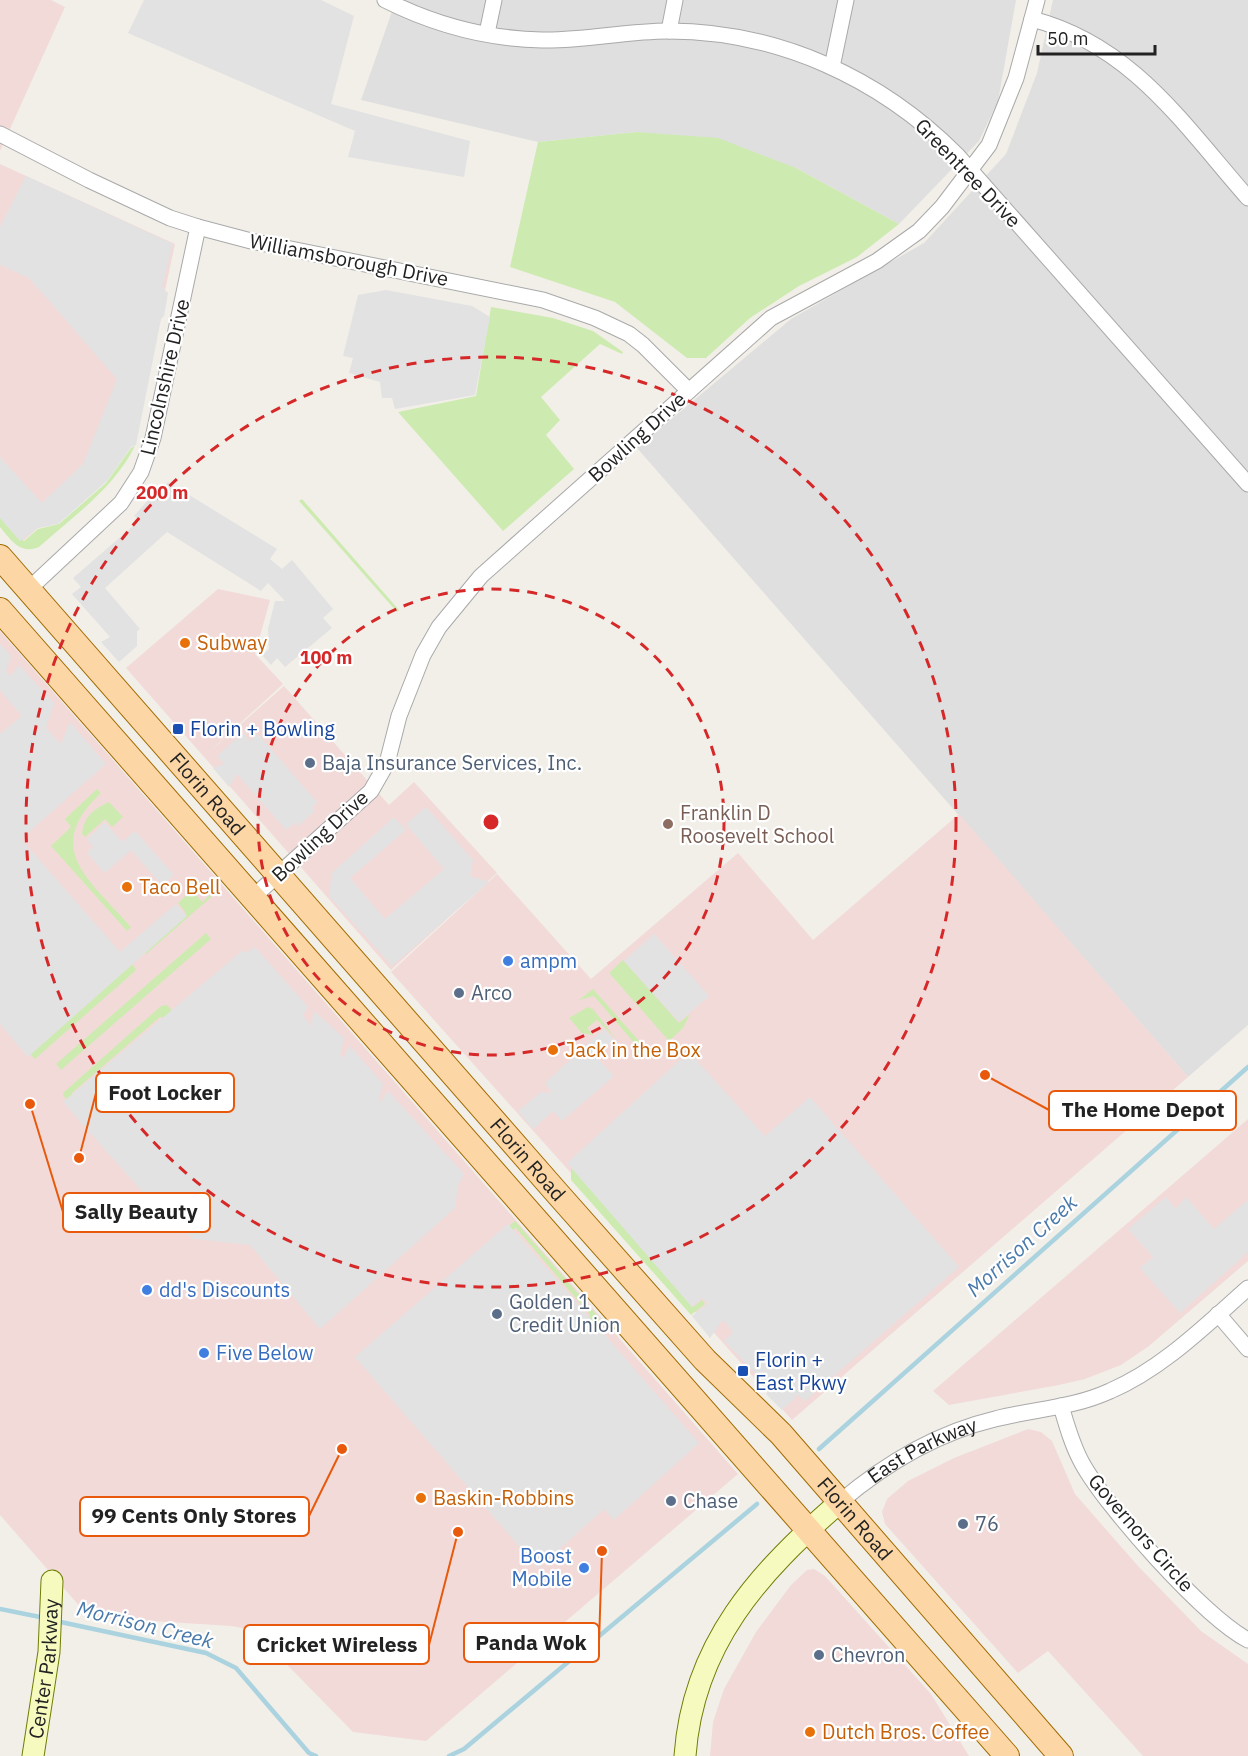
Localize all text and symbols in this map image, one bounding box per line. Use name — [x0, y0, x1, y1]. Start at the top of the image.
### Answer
scale bar — [1038, 18, 1155, 56]
text: 50 m — [1047, 27, 1089, 50]
street label: Greentree Drive — [909, 112, 1027, 233]
street label: Williamsborough Drive — [247, 227, 451, 292]
street label: Lincolnshire Drive — [133, 296, 196, 458]
street label: Bowling Drive — [582, 385, 691, 488]
text: 200 m — [136, 481, 188, 504]
place label: Subway — [197, 629, 267, 656]
marker: Subway — [178, 636, 192, 650]
text: 100 m — [300, 646, 352, 669]
place label: Florin + Bowling — [190, 715, 335, 742]
marker: Florin + Bowling — [171, 722, 185, 736]
street label: Florin Road — [164, 746, 252, 841]
place label: Baja Insurance Services, Inc. — [322, 749, 582, 776]
marker: Baja Insurance Services, Inc. — [303, 756, 317, 770]
street label: Bowling Drive — [265, 784, 374, 887]
place label: Franklin D Roosevelt School — [680, 799, 834, 849]
centre of rings — [481, 812, 501, 832]
marker: Franklin D Roosevelt School — [661, 817, 675, 831]
place label: Taco Bell — [139, 873, 220, 900]
marker: Taco Bell — [120, 880, 134, 894]
place label: ampm — [520, 947, 577, 974]
marker: ampm — [501, 954, 515, 968]
place label: Arco — [471, 979, 512, 1006]
marker: Arco — [452, 986, 466, 1000]
place label: Jack in the Box — [565, 1036, 701, 1063]
marker: Jack in the Box — [546, 1043, 560, 1057]
callout: Foot Locker — [96, 1073, 234, 1112]
text: Foot Locker — [108, 1078, 222, 1106]
callout: The Home Depot — [1049, 1091, 1236, 1130]
text: The Home Depot — [1061, 1095, 1225, 1123]
street label: Florin Road — [484, 1112, 572, 1207]
water label: Morrison Creek — [960, 1187, 1083, 1302]
callout: Sally Beauty — [63, 1193, 210, 1232]
text: Sally Beauty — [74, 1197, 198, 1225]
place label: dd's Discounts — [159, 1276, 290, 1303]
marker: dd's Discounts — [140, 1283, 154, 1297]
place label: Golden 1 Credit Union — [509, 1288, 620, 1338]
marker: Golden 1 Credit Union — [490, 1307, 504, 1321]
place label: Five Below — [216, 1339, 314, 1366]
marker: Five Below — [197, 1346, 211, 1360]
place label: Florin + East Pkwy — [755, 1346, 847, 1396]
marker: Florin + East Pkwy — [736, 1364, 750, 1378]
street label: East Parkway — [862, 1411, 980, 1489]
street label: Governors Circle — [1082, 1468, 1200, 1598]
street label: Florin Road — [811, 1471, 899, 1566]
place label: Baskin-Robbins — [433, 1484, 574, 1511]
place label: Chase — [683, 1487, 738, 1514]
marker: Baskin-Robbins — [414, 1491, 428, 1505]
marker: Chase — [664, 1494, 678, 1508]
callout: 99 Cents Only Stores — [80, 1497, 309, 1536]
text: 99 Cents Only Stores — [91, 1501, 297, 1529]
place label: 76 — [975, 1510, 999, 1537]
marker: 76 — [956, 1517, 970, 1531]
place label: Boost Mobile — [512, 1542, 572, 1592]
marker: Boost Mobile — [577, 1561, 591, 1575]
water label: Morrison Creek — [74, 1594, 217, 1655]
street label: Center Parkway — [22, 1598, 64, 1741]
callout: Panda Wok — [464, 1623, 599, 1662]
callout: Cricket Wireless — [244, 1625, 429, 1664]
text: Panda Wok — [475, 1628, 588, 1656]
text: Cricket Wireless — [256, 1630, 418, 1658]
place label: Chevron — [831, 1641, 905, 1668]
marker: Chevron — [812, 1648, 826, 1662]
place label: Dutch Bros. Coffee — [822, 1718, 990, 1745]
marker: Dutch Bros. Coffee — [803, 1725, 817, 1739]

